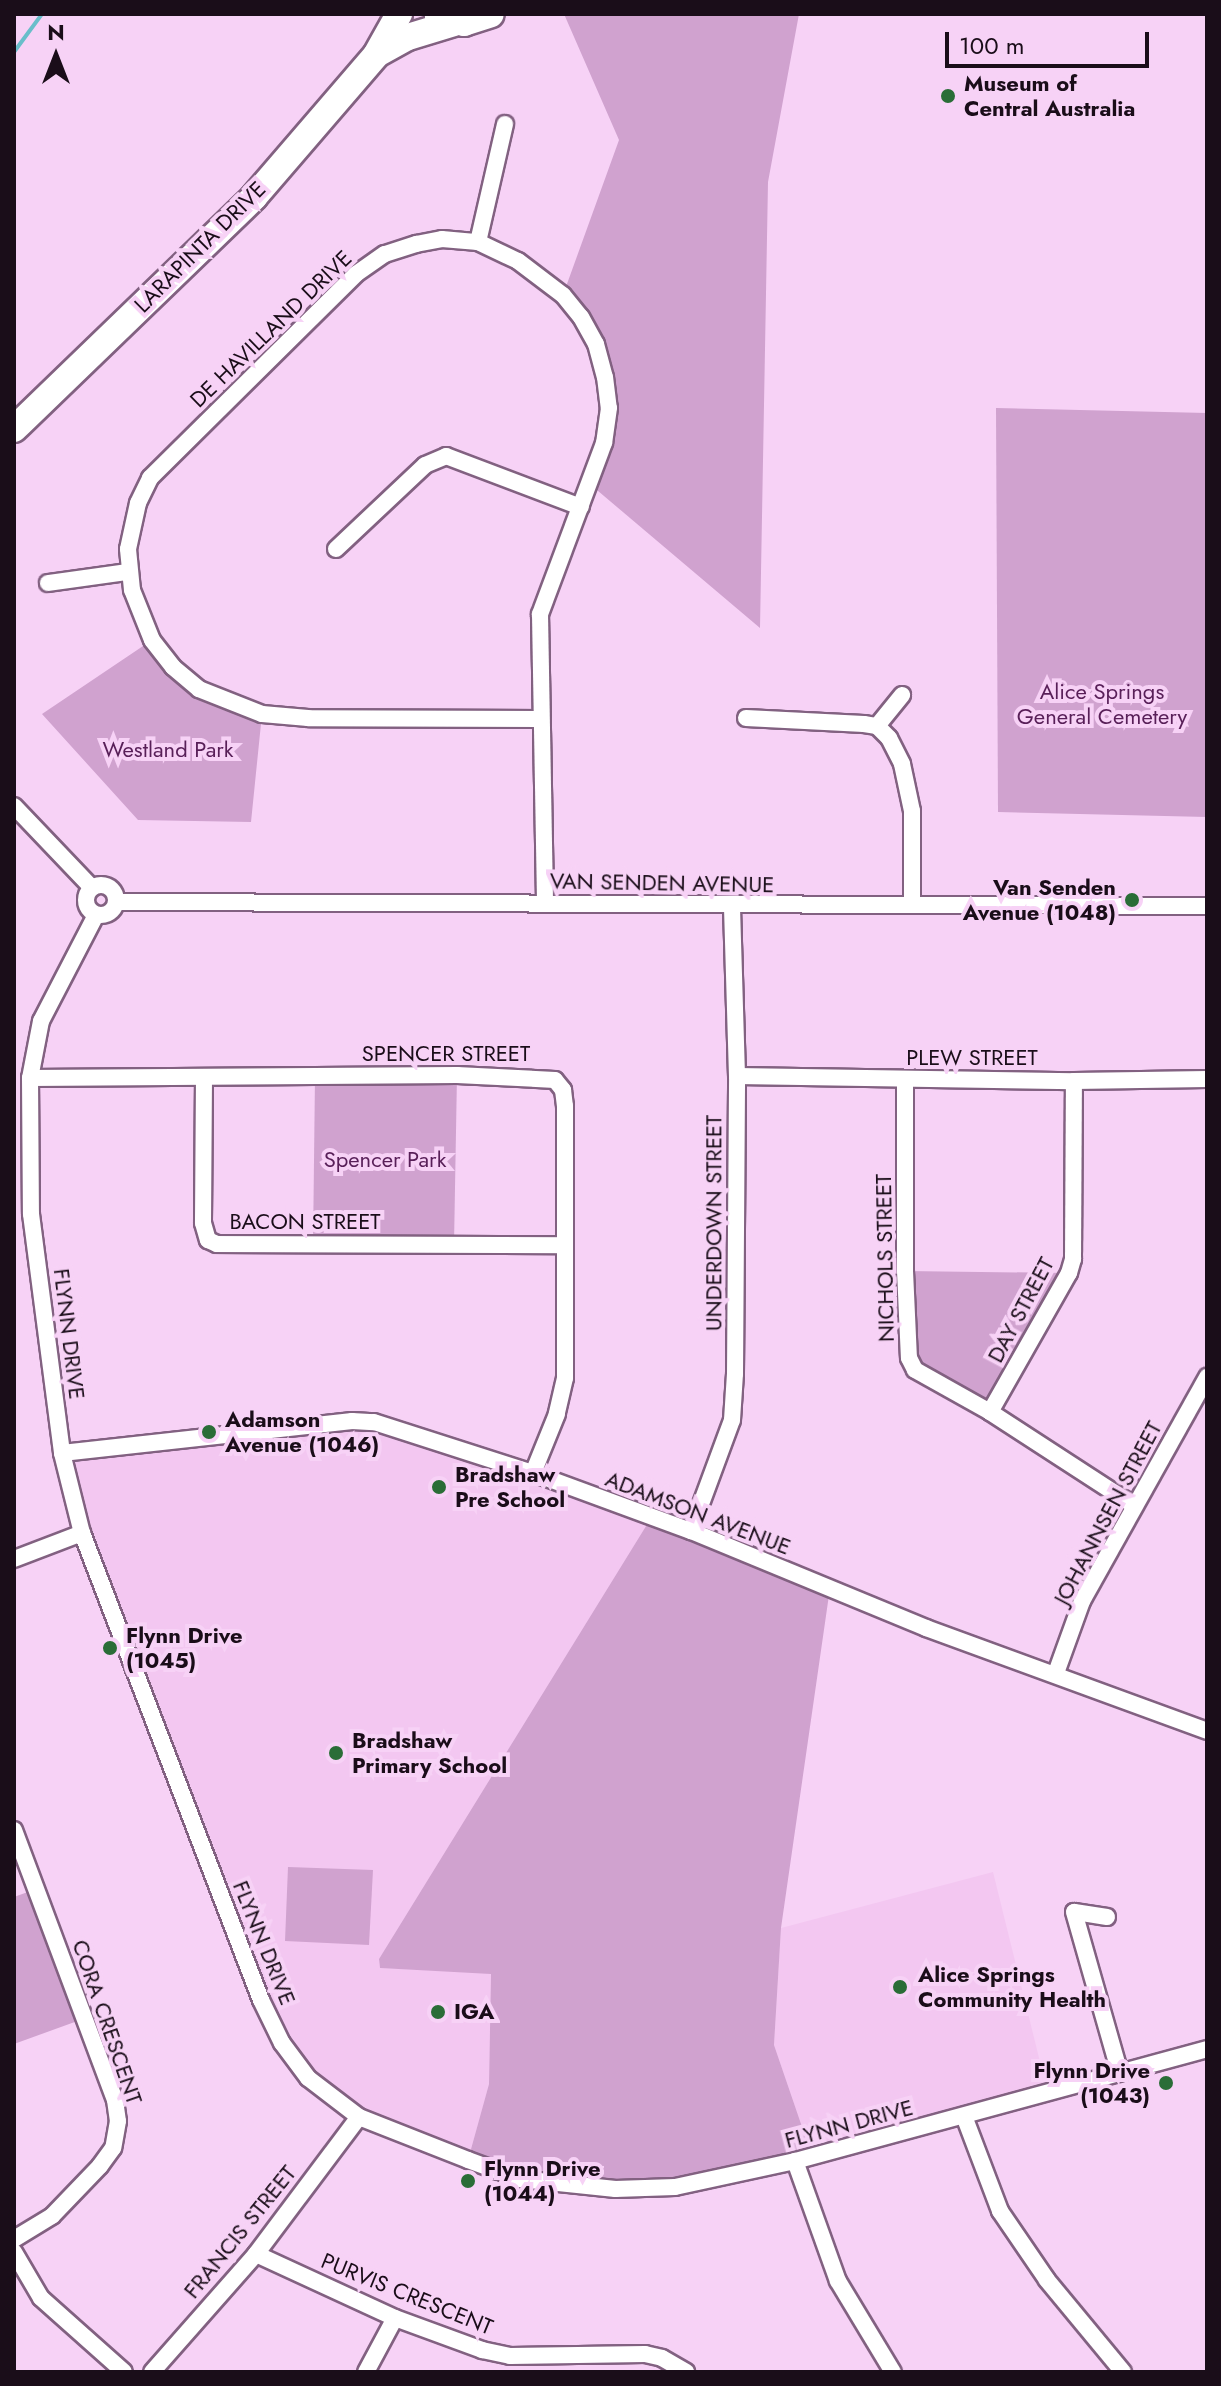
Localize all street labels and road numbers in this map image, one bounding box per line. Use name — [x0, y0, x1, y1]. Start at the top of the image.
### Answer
street label: LARAPINTA DRIVE — [129, 176, 271, 318]
street label: DE HAVILLAND DRIVE — [185, 245, 357, 413]
street label: VAN SENDEN AVENUE — [550, 868, 774, 898]
street label: SPENCER STREET — [362, 1041, 530, 1067]
street label: PLEW STREET — [906, 1045, 1038, 1071]
street label: UNDERDOWN STREET — [701, 1115, 727, 1331]
street label: NICHOLS STREET — [870, 1174, 900, 1342]
street label: BACON STREET — [230, 1209, 380, 1235]
street label: DAY STREET — [982, 1253, 1060, 1367]
street label: FLYNN DRIVE — [48, 1267, 90, 1401]
street label: JOHANNSEN STREET — [1048, 1417, 1168, 1609]
street label: ADAMSON AVENUE — [602, 1466, 794, 1560]
street label: FLYNN DRIVE — [227, 1877, 301, 2009]
street label: CORA CRESCENT — [67, 1936, 147, 2108]
street label: FLYNN DRIVE — [782, 2094, 916, 2154]
street label: FRANCIS STREET — [178, 2160, 302, 2304]
street label: PURVIS CRESCENT — [317, 2248, 497, 2340]

